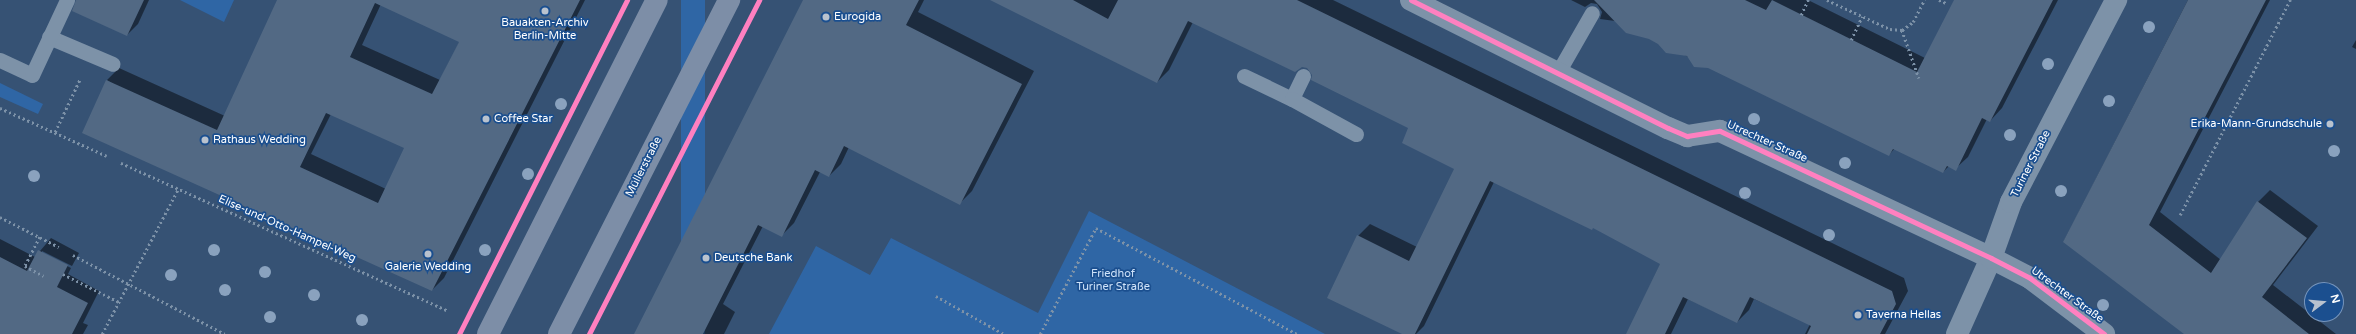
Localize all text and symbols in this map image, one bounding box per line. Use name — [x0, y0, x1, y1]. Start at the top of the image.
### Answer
marker: Bauakten-Archiv Berlin-Mitte — [540, 6, 550, 16]
place label: Eurogida — [834, 10, 881, 24]
marker: Eurogida — [821, 12, 831, 22]
place label: Bauakten-Archiv Berlin-Mitte — [501, 17, 589, 43]
place label: Coffee Star — [494, 112, 553, 126]
marker: Coffee Star — [481, 114, 491, 124]
place label: Erika-Mann-Grundschule — [2191, 117, 2322, 131]
street label: Utrechter Straße — [1725, 118, 1809, 166]
marker: Erika-Mann-Grundschule — [2325, 119, 2335, 129]
street label: Turiner Straße — [2008, 128, 2054, 200]
place label: Rathaus Wedding — [213, 133, 306, 147]
marker: Rathaus Wedding — [200, 135, 210, 145]
street label: Müllerstraße — [623, 135, 665, 199]
street label: Elise-und-Otto-Hampel-Weg — [216, 193, 358, 265]
marker: Galerie Wedding — [423, 249, 433, 259]
place label: Deutsche Bank — [714, 251, 793, 265]
marker: Deutsche Bank — [701, 253, 711, 263]
place label: Galerie Wedding — [385, 260, 471, 274]
street label: Utrechter Straße — [2028, 264, 2106, 326]
park label: Friedhof Turiner Straße — [1076, 268, 1150, 294]
north arrow — [2304, 282, 2344, 322]
text: N — [2328, 293, 2343, 305]
place label: Taverna Hellas — [1866, 308, 1941, 322]
marker: Taverna Hellas — [1853, 310, 1863, 320]

